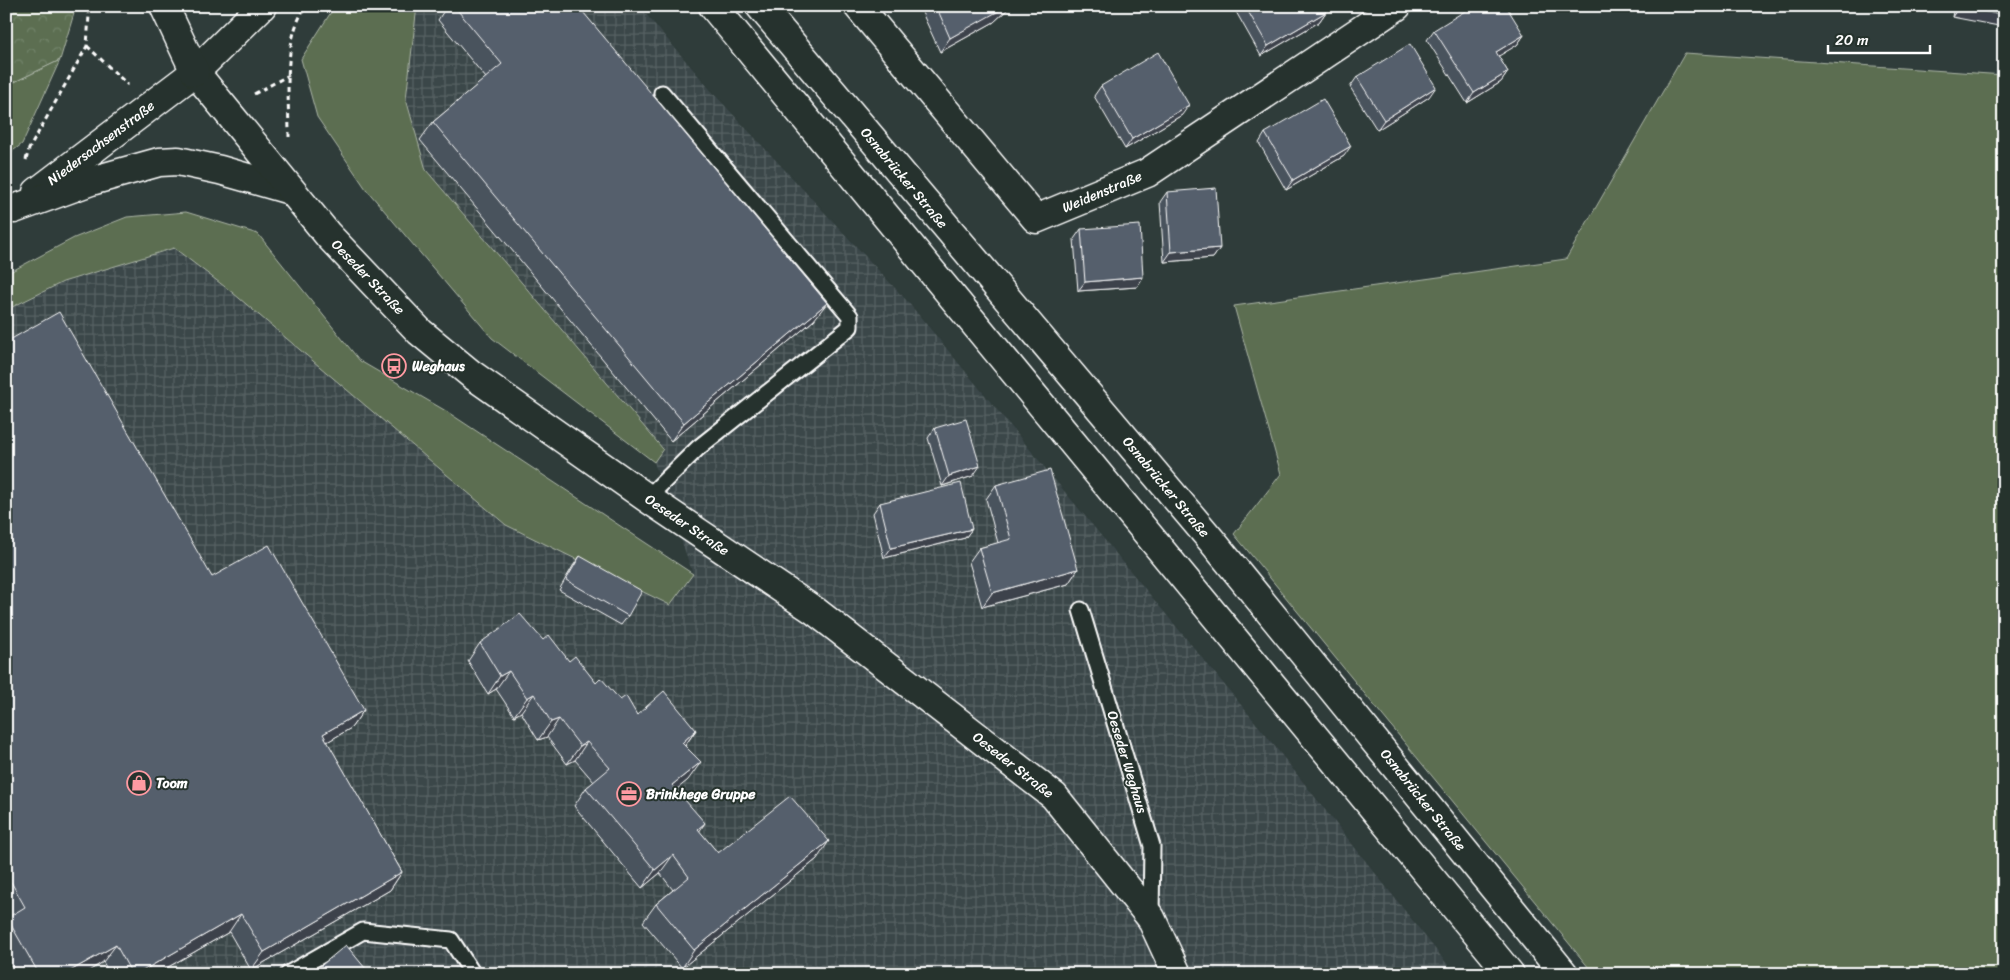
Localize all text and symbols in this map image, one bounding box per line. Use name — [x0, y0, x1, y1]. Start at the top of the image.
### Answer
scale bar — [1828, 22, 1930, 54]
text: 20 m — [1835, 27, 1869, 53]
street label: Niedersachsenstraße — [42, 94, 160, 192]
street label: Osnabrücker Straße — [854, 122, 954, 234]
street label: Weidenstraße — [1058, 164, 1146, 220]
street label: Oeseder Straße — [325, 233, 411, 321]
bus stop icon: Weghaus — [381, 353, 407, 379]
place label: Weghaus — [412, 354, 465, 379]
street label: Osnabrücker Straße — [1116, 431, 1216, 543]
street label: Oeseder Straße — [639, 487, 735, 563]
street label: Oeseder Weghaus — [1100, 708, 1155, 817]
street label: Oeseder Straße — [967, 725, 1059, 805]
street label: Osnabrücker Straße — [1374, 743, 1472, 857]
shop icon: Toom — [126, 770, 152, 796]
place label: Toom — [156, 771, 188, 796]
office icon: Brinkhege Gruppe — [616, 781, 642, 807]
place label: Brinkhege Gruppe — [646, 782, 756, 807]

